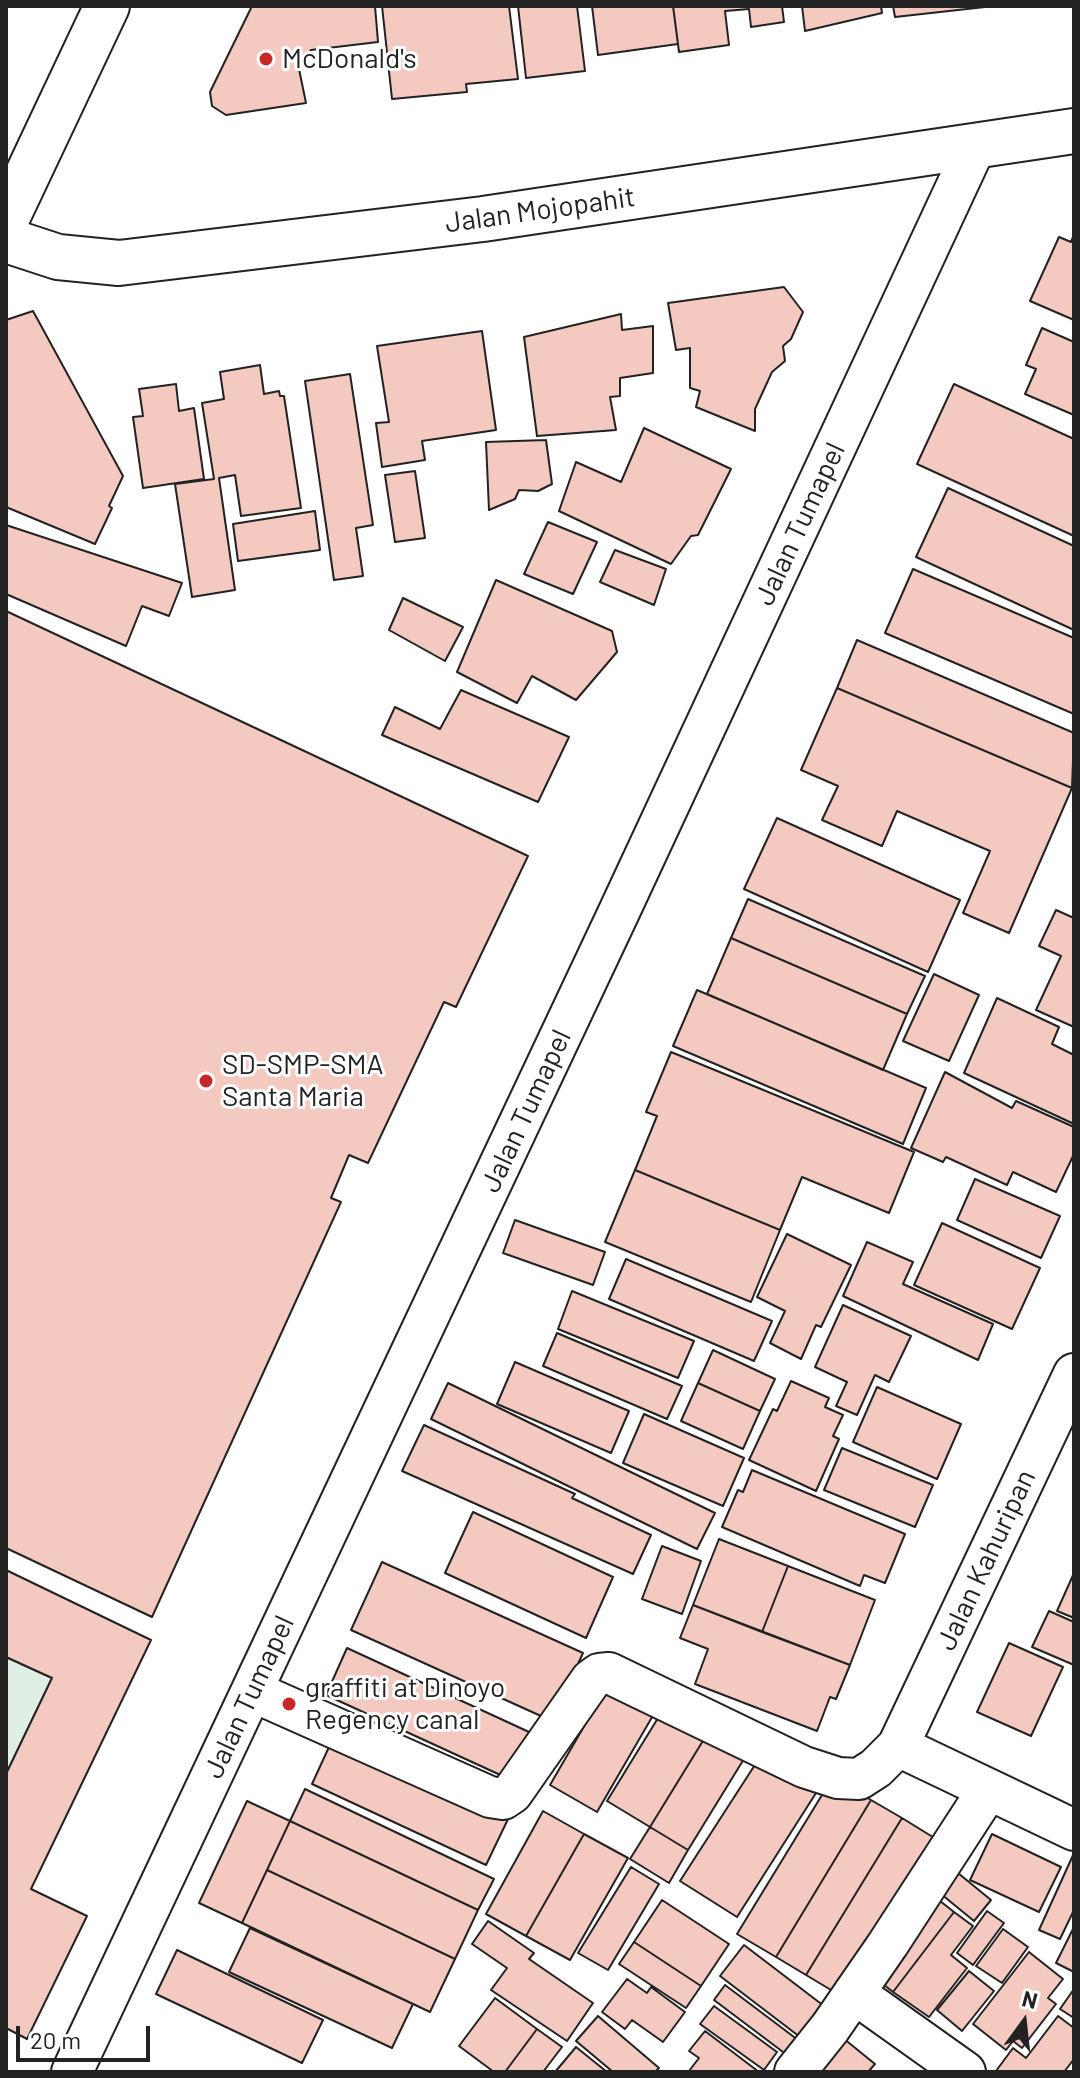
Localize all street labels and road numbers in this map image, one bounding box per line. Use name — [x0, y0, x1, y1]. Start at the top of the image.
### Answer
street label: Jalan Mojopahit — [443, 180, 637, 240]
street label: Jalan Tumapel — [748, 437, 852, 611]
street label: Jalan Tumapel — [474, 1024, 578, 1198]
street label: Jalan Kahuripan — [929, 1464, 1043, 1656]
street label: Jalan Tumapel — [197, 1610, 301, 1784]

